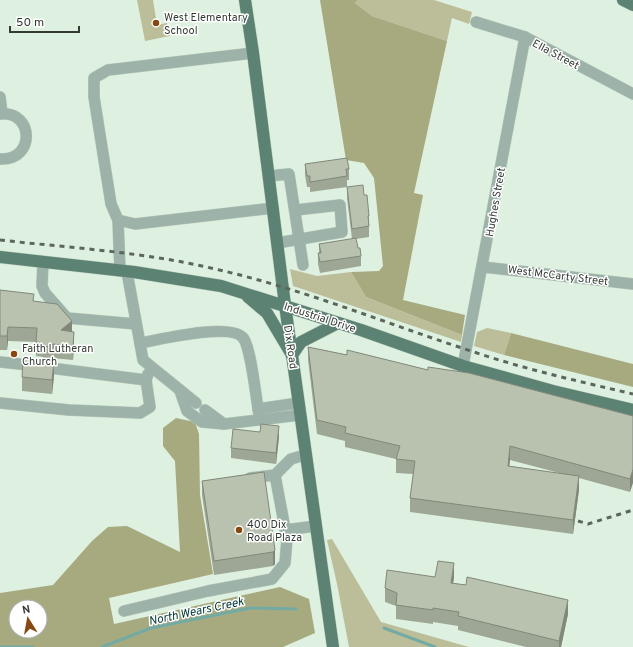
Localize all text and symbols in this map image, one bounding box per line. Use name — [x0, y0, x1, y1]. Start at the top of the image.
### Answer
scale bar — [10, 8, 79, 34]
place label: West Elementary School — [164, 11, 248, 38]
text: 50 m — [16, 15, 44, 31]
marker: West Elementary School — [151, 18, 161, 28]
street label: Ella Street — [530, 37, 581, 73]
street label: Hughes Street — [483, 166, 509, 238]
street label: West McCarty Street — [507, 263, 609, 289]
street label: Industrial Drive — [282, 300, 358, 336]
street label: Dix Road — [280, 324, 300, 370]
place label: Faith Lutheran Church — [22, 342, 93, 369]
marker: Faith Lutheran Church — [9, 349, 19, 359]
place label: 400 Dix Road Plaza — [247, 518, 302, 545]
marker: 400 Dix Road Plaza — [234, 525, 244, 535]
water label: North Wears Creek — [147, 594, 246, 630]
north arrow — [8, 599, 48, 639]
text: N — [21, 603, 31, 618]

